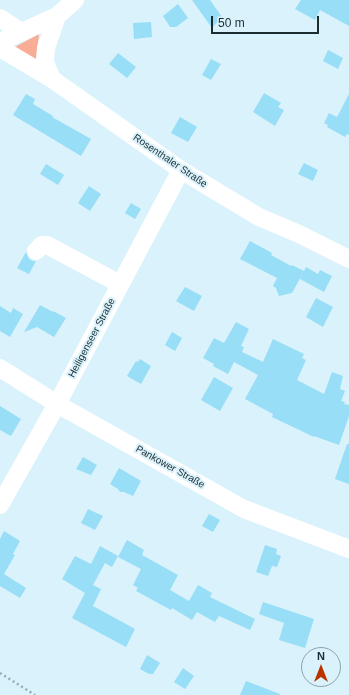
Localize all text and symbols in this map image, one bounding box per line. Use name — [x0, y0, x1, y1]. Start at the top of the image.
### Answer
scale bar — [213, 8, 321, 34]
text: 50 m — [218, 16, 245, 30]
street label: Rosenthaler Straße — [131, 132, 209, 190]
street label: Heiligenseer Straße — [66, 296, 118, 380]
street label: Pankower Straße — [133, 443, 207, 491]
north arrow — [301, 647, 341, 687]
text: N — [317, 650, 325, 662]

